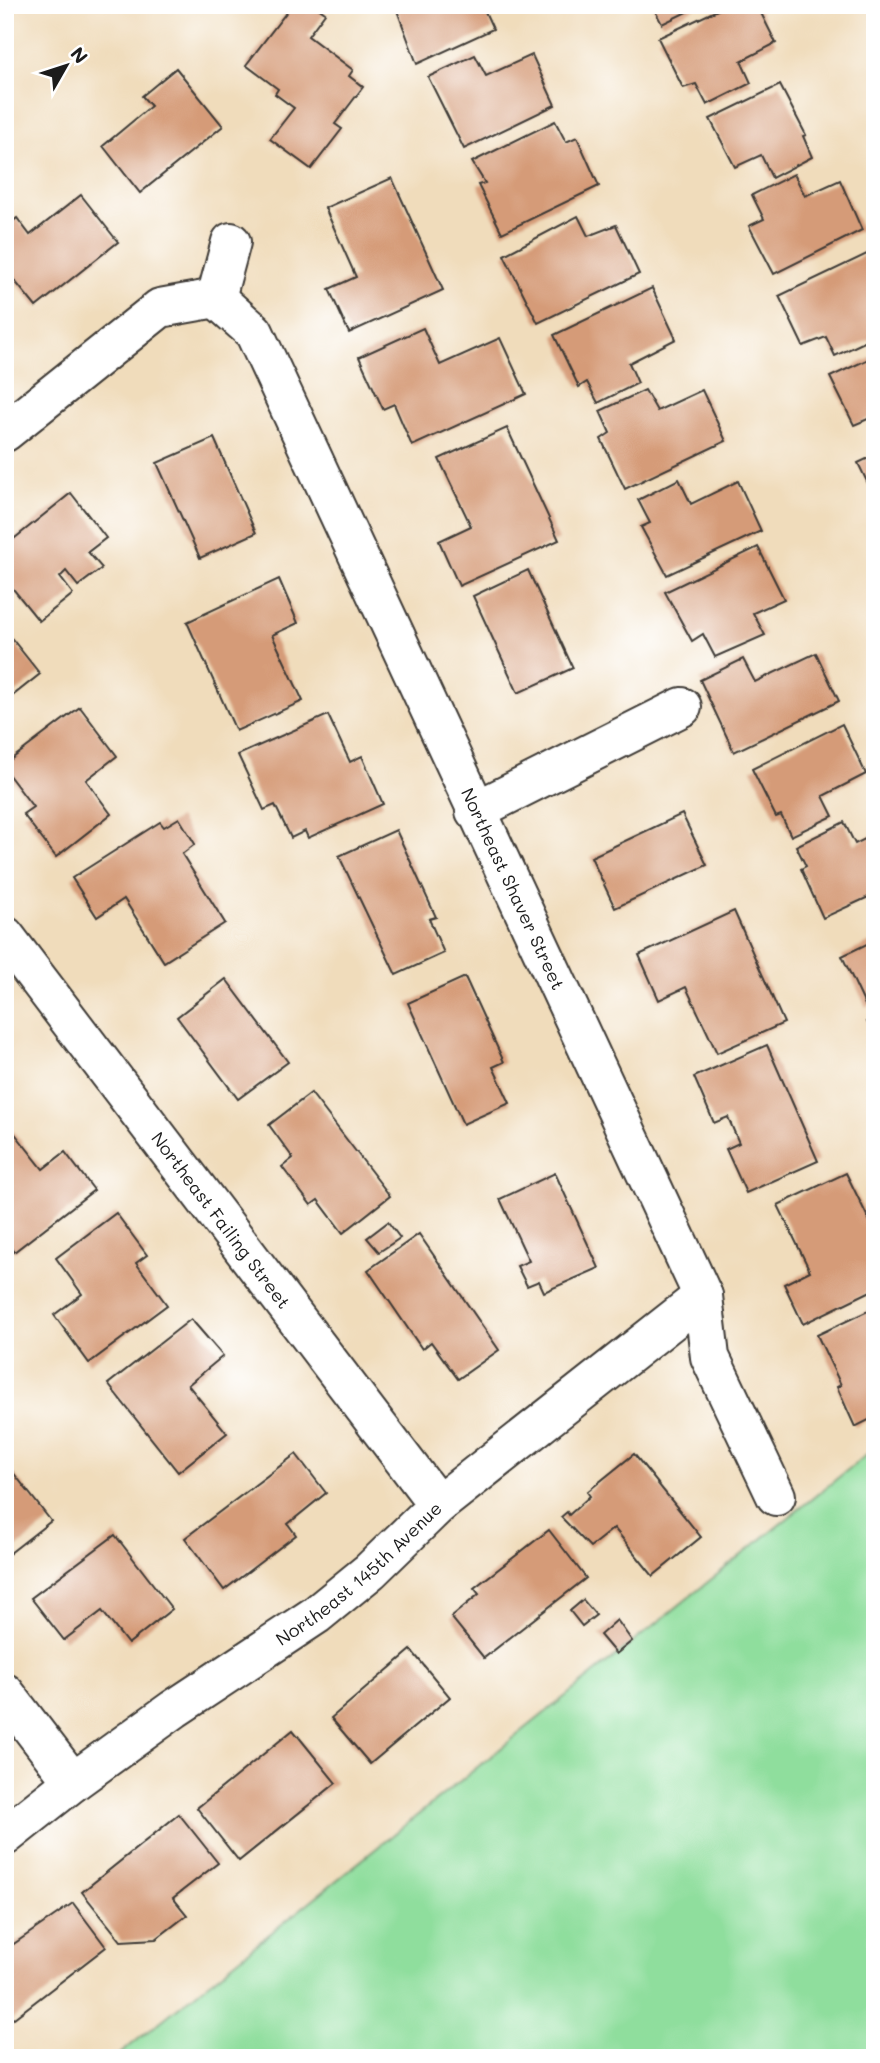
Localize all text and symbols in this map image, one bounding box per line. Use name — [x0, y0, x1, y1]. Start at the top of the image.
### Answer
north arrow — [32, 32, 102, 102]
text: N — [65, 42, 94, 68]
street label: Northeast Shaver Street — [456, 784, 571, 994]
street label: Northeast Failing Street — [146, 1127, 296, 1313]
street label: Northeast 145th Avenue — [271, 1496, 447, 1651]

